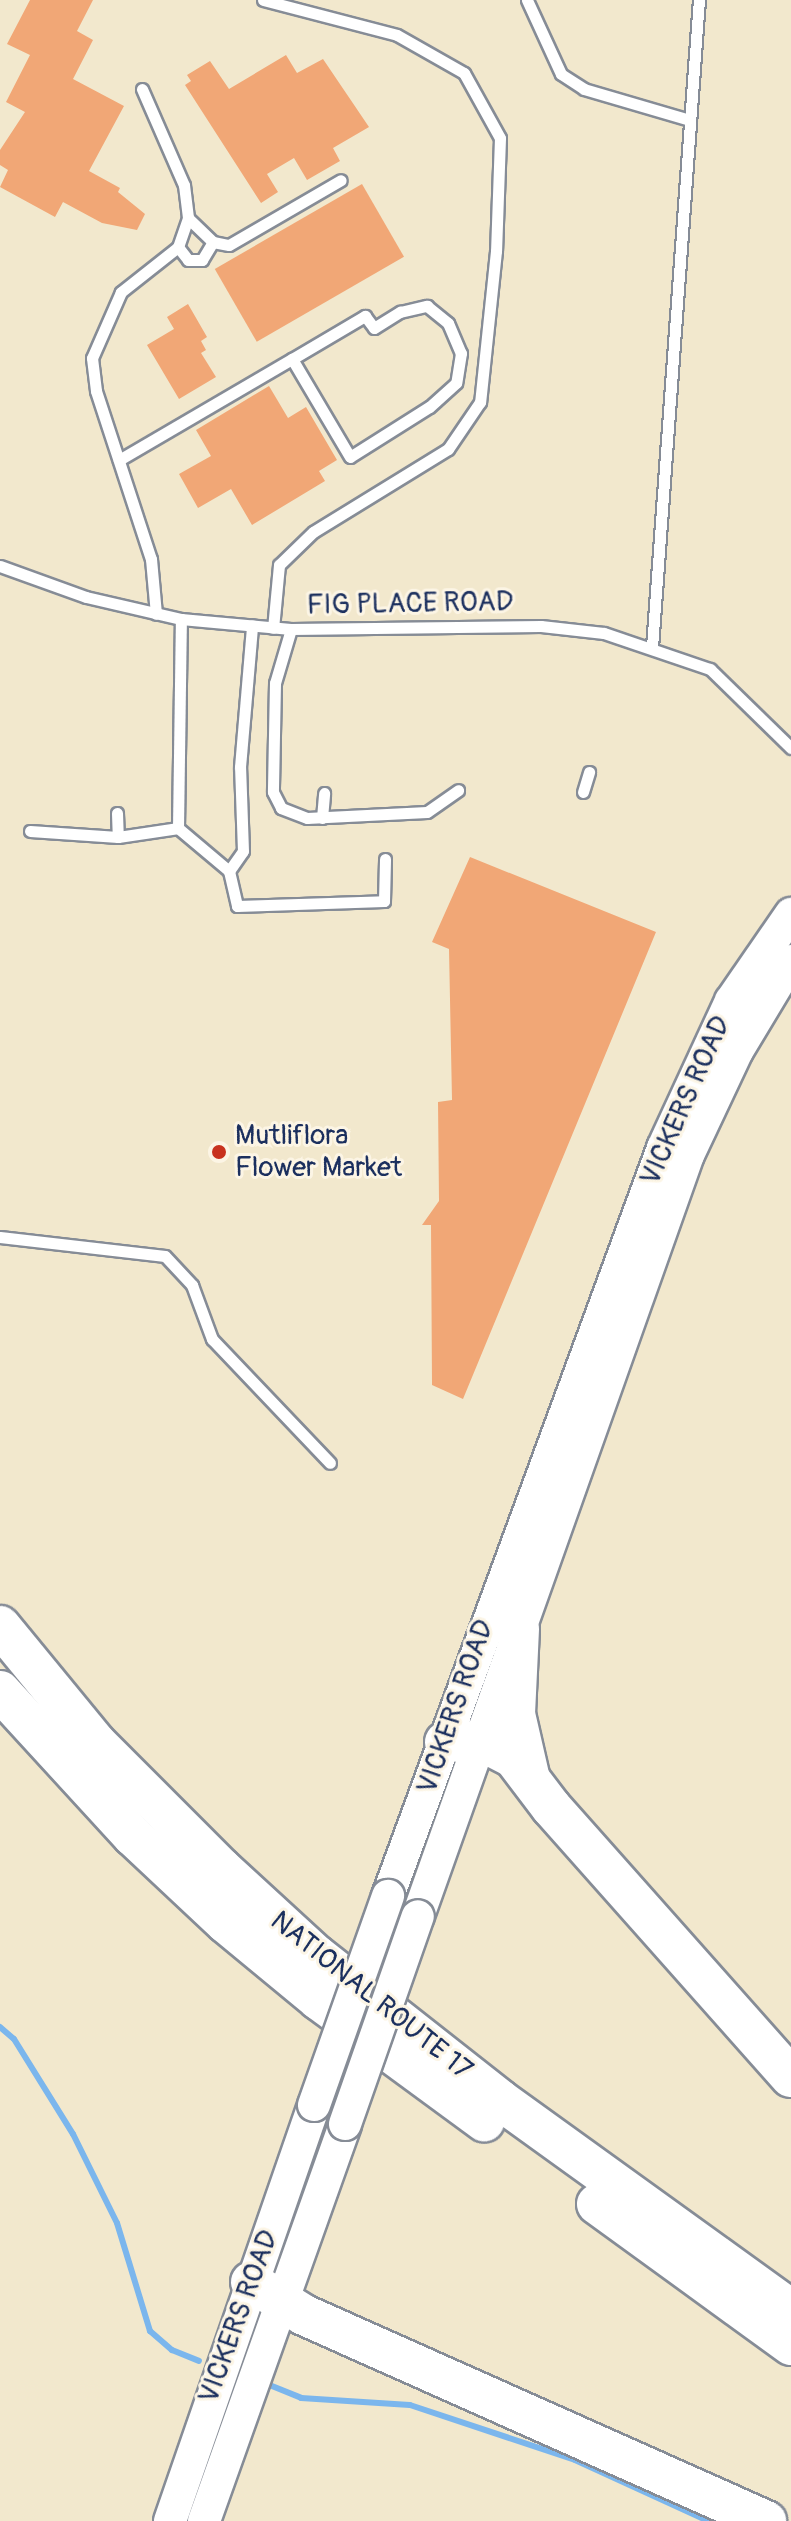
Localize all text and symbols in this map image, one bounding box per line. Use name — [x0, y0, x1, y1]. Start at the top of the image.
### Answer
street label: FIG PLACE ROAD — [307, 585, 513, 623]
street label: VICKERS ROAD — [634, 1011, 738, 1191]
place label: Mutliflora Flower Market — [235, 1119, 402, 1185]
marker: Mutliflora Flower Market — [210, 1143, 228, 1161]
street label: VICKERS ROAD — [411, 1616, 501, 1798]
street label: NATIONAL ROUTE 17 — [263, 1904, 479, 2088]
street label: VICKERS ROAD — [192, 2226, 286, 2408]

